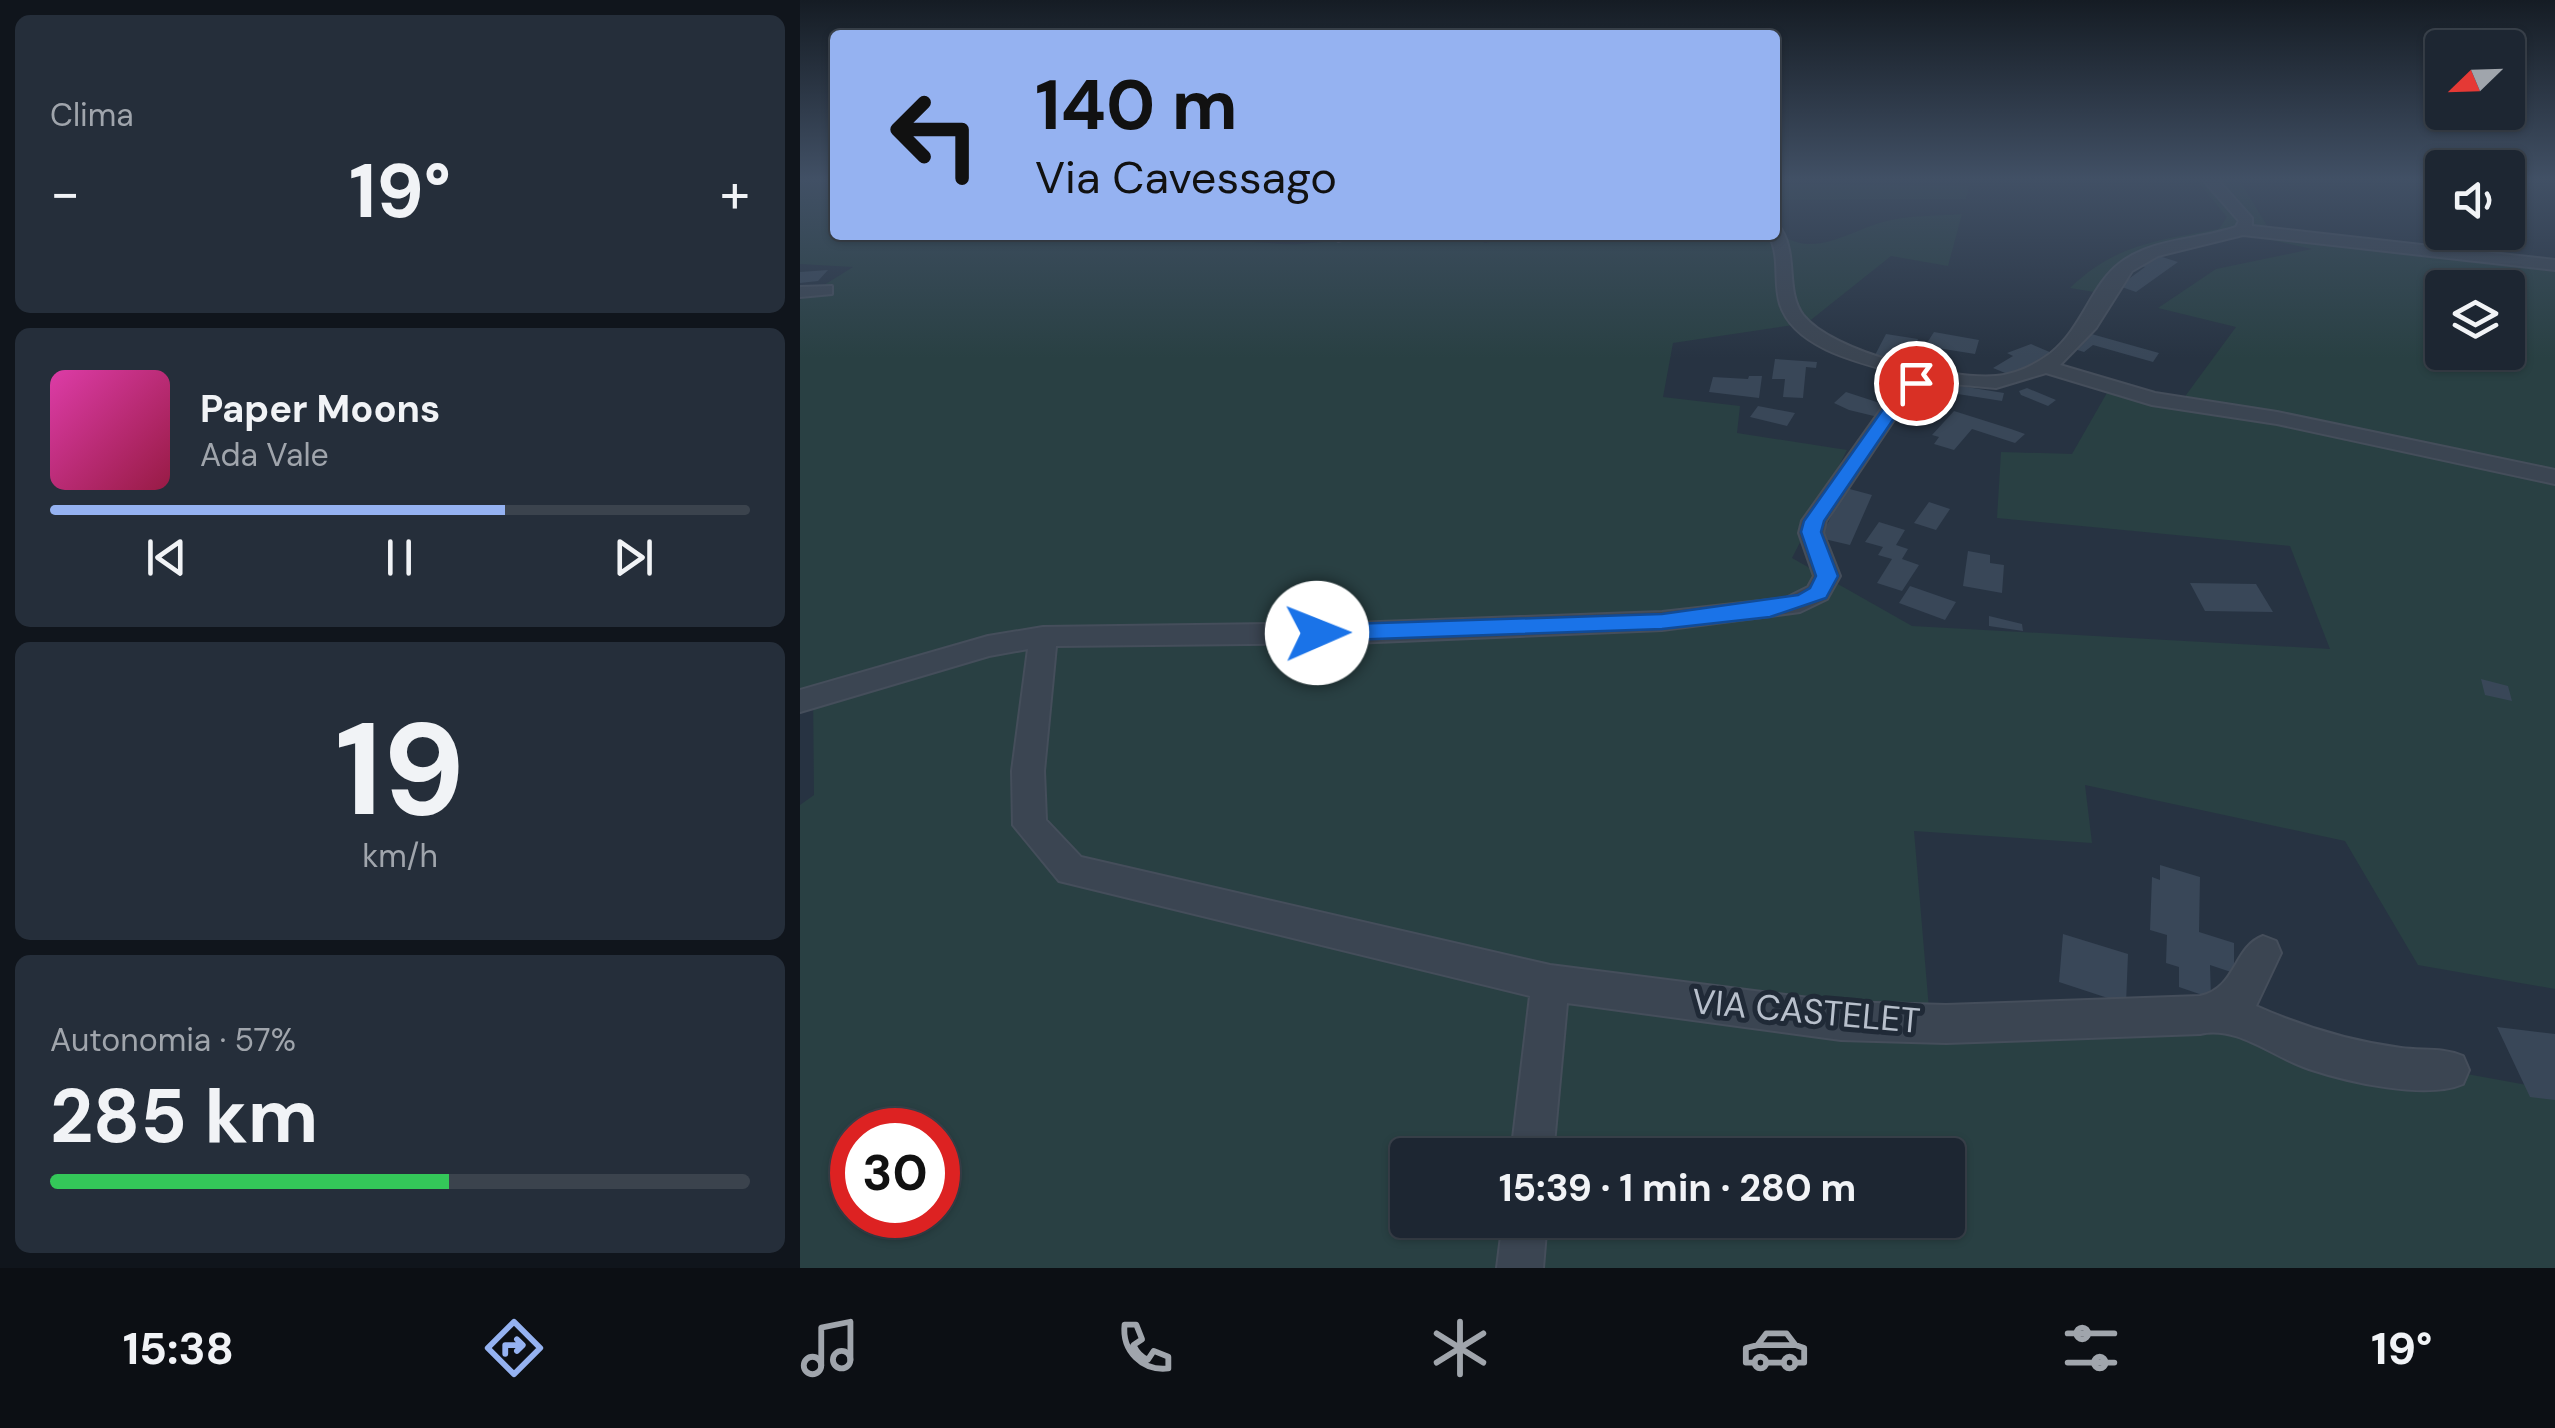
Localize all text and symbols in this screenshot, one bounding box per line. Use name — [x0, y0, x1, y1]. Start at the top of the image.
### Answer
north arrow — [2425, 30, 2525, 130]
map controls — [2425, 30, 2525, 370]
text: 140 m — [1035, 60, 1238, 151]
icon: left — [870, 70, 1000, 200]
text: Clima — [50, 94, 134, 136]
text: 19° — [349, 143, 451, 240]
text: Via Cavessago — [1035, 148, 1337, 207]
button: sound — [2425, 150, 2525, 250]
text: − — [50, 157, 80, 229]
text: + — [720, 157, 750, 229]
button: layers — [2425, 270, 2525, 370]
pin — [1874, 341, 1959, 426]
icon: arrive — [1889, 356, 1944, 411]
text: Paper Moons — [200, 384, 440, 434]
text: Ada Vale — [200, 434, 329, 476]
icon: previous — [139, 530, 194, 585]
icon: pause — [372, 530, 427, 585]
icon: next — [606, 530, 661, 585]
position arrow — [1265, 581, 1369, 685]
text: 19 — [335, 685, 465, 854]
text: km/h — [362, 835, 438, 877]
street label: VIA CASTELET — [1690, 978, 1922, 1044]
text: Autonomia · 57% — [50, 1019, 296, 1061]
text: 285 km — [50, 1068, 318, 1165]
speed limit sign: 30 — [830, 1108, 960, 1238]
text: 15:39 · 1 min · 280 m — [1499, 1163, 1856, 1213]
icon: directions — [479, 1313, 549, 1383]
icon: music — [795, 1313, 865, 1383]
icon: phone — [1110, 1313, 1180, 1383]
icon: climate — [1425, 1313, 1495, 1383]
icon: car — [1740, 1313, 1810, 1383]
icon: filters — [2056, 1313, 2126, 1383]
text: 15:38 — [123, 1319, 234, 1378]
text: 19° — [2371, 1319, 2432, 1378]

